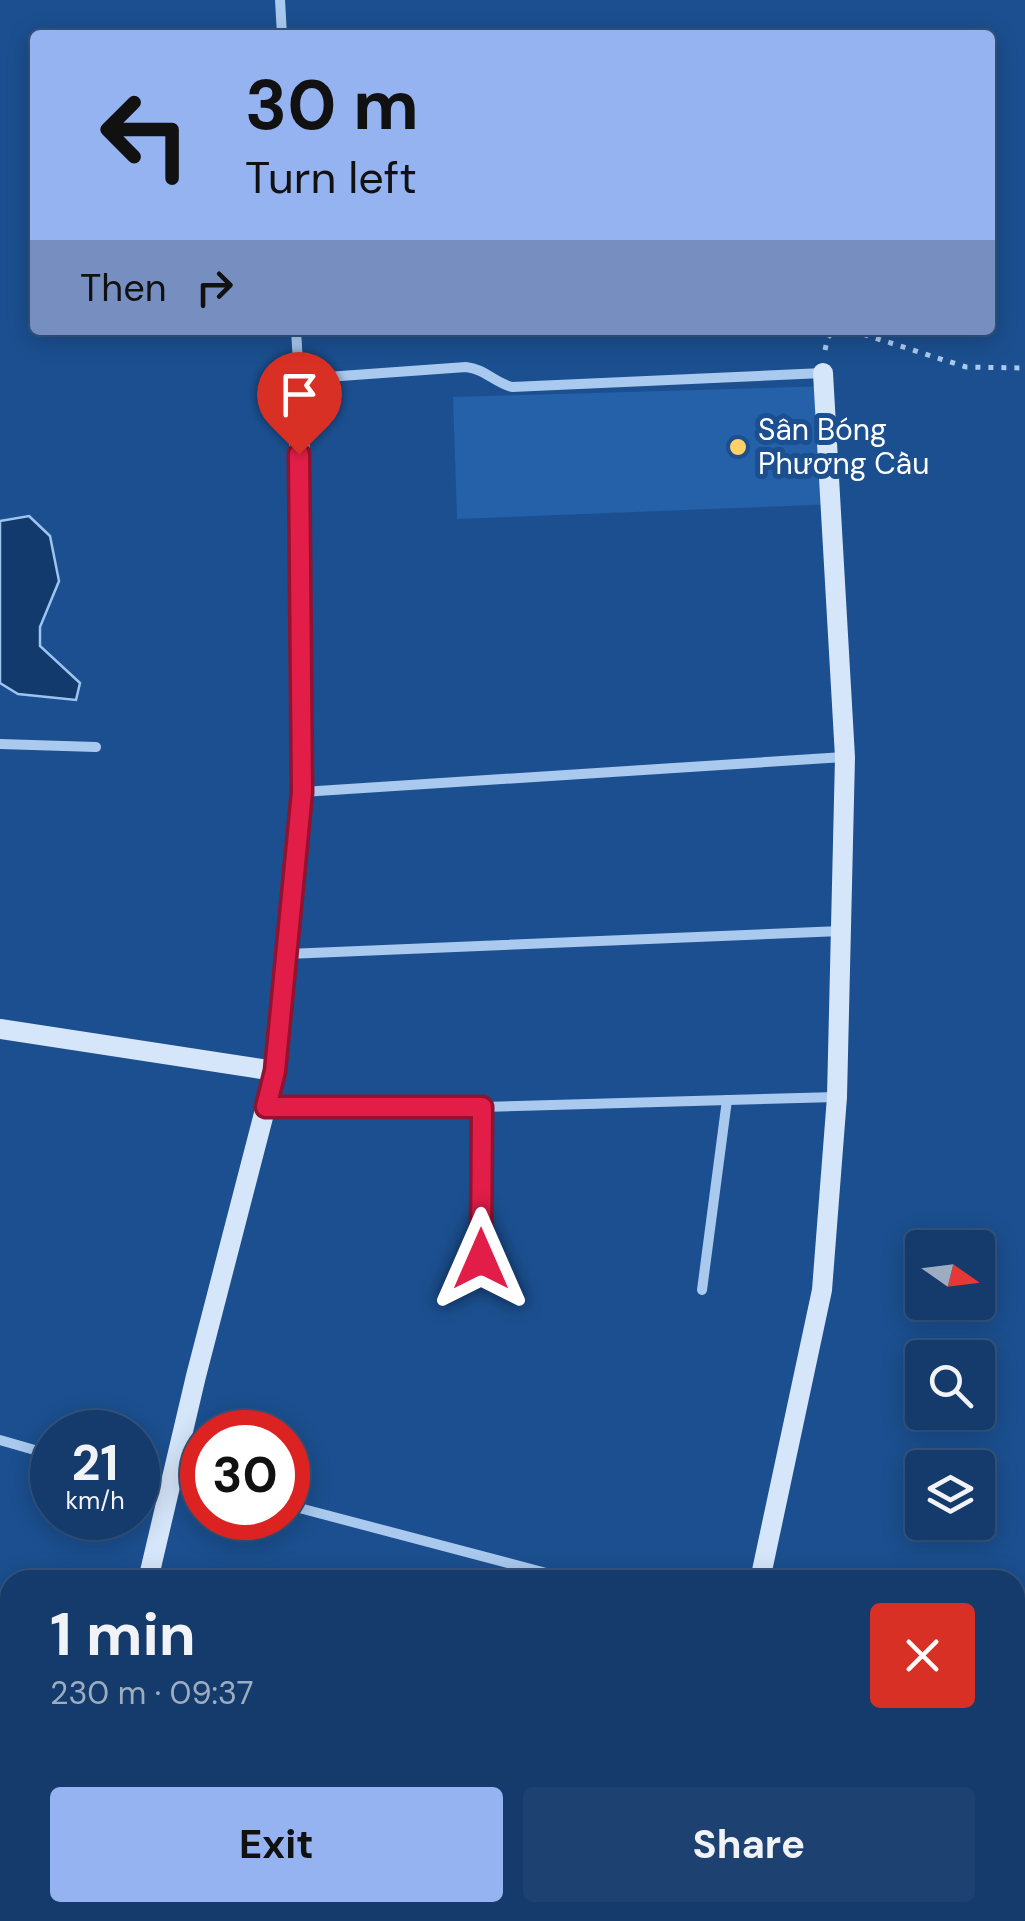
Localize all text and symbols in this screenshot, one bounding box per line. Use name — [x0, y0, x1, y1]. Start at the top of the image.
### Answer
text: 30 m — [245, 60, 419, 151]
icon: left — [80, 70, 210, 200]
text: Turn left — [245, 148, 417, 207]
icon: right — [187, 260, 242, 315]
text: Then — [80, 263, 167, 313]
pin — [257, 352, 342, 455]
icon: arrive — [272, 367, 327, 422]
place label: Sân Bóng Phương Cầu — [758, 410, 929, 483]
marker: Sân Bóng Phương Cầu — [727, 436, 749, 458]
position arrow — [429, 1207, 533, 1311]
north arrow — [905, 1230, 995, 1320]
map controls — [905, 1230, 995, 1540]
button: search — [905, 1340, 995, 1430]
speed limit sign: 30 — [180, 1410, 310, 1540]
text: 21 — [71, 1430, 119, 1496]
button: layers — [905, 1450, 995, 1540]
text: km/h — [65, 1484, 125, 1517]
text: 1 min — [50, 1595, 196, 1674]
button: close — [870, 1603, 975, 1708]
text: 230 m · 09:37 — [50, 1672, 254, 1714]
button: Exit — [50, 1787, 503, 1902]
button: Share — [523, 1787, 975, 1902]

